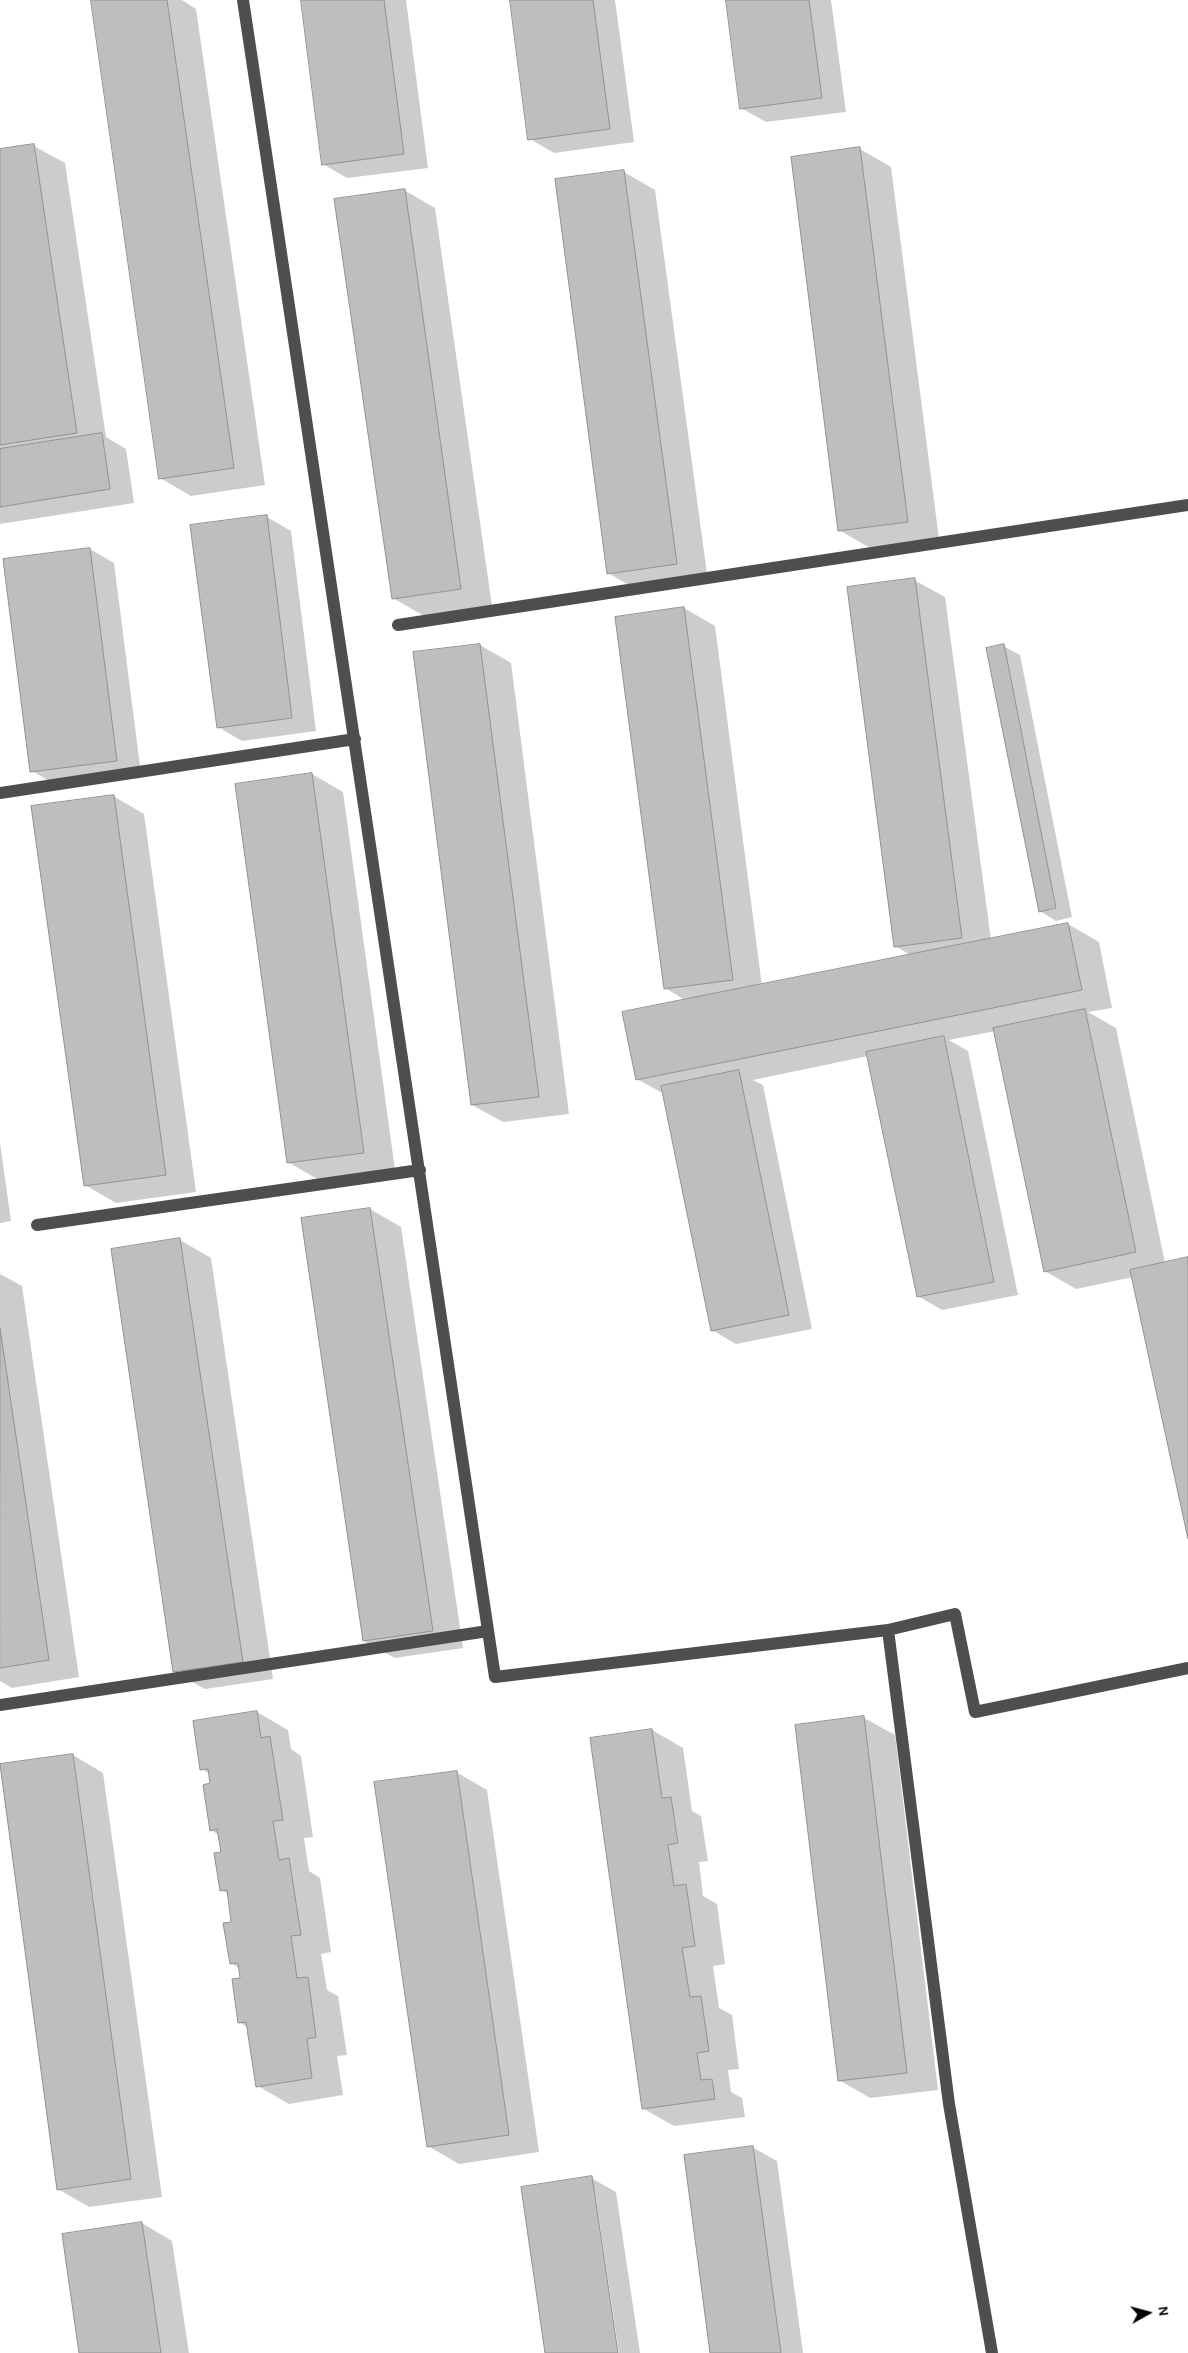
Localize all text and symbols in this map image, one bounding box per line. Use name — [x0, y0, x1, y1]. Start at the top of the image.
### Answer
north arrow — [1123, 2288, 1173, 2338]
text: N — [1154, 2305, 1172, 2317]

